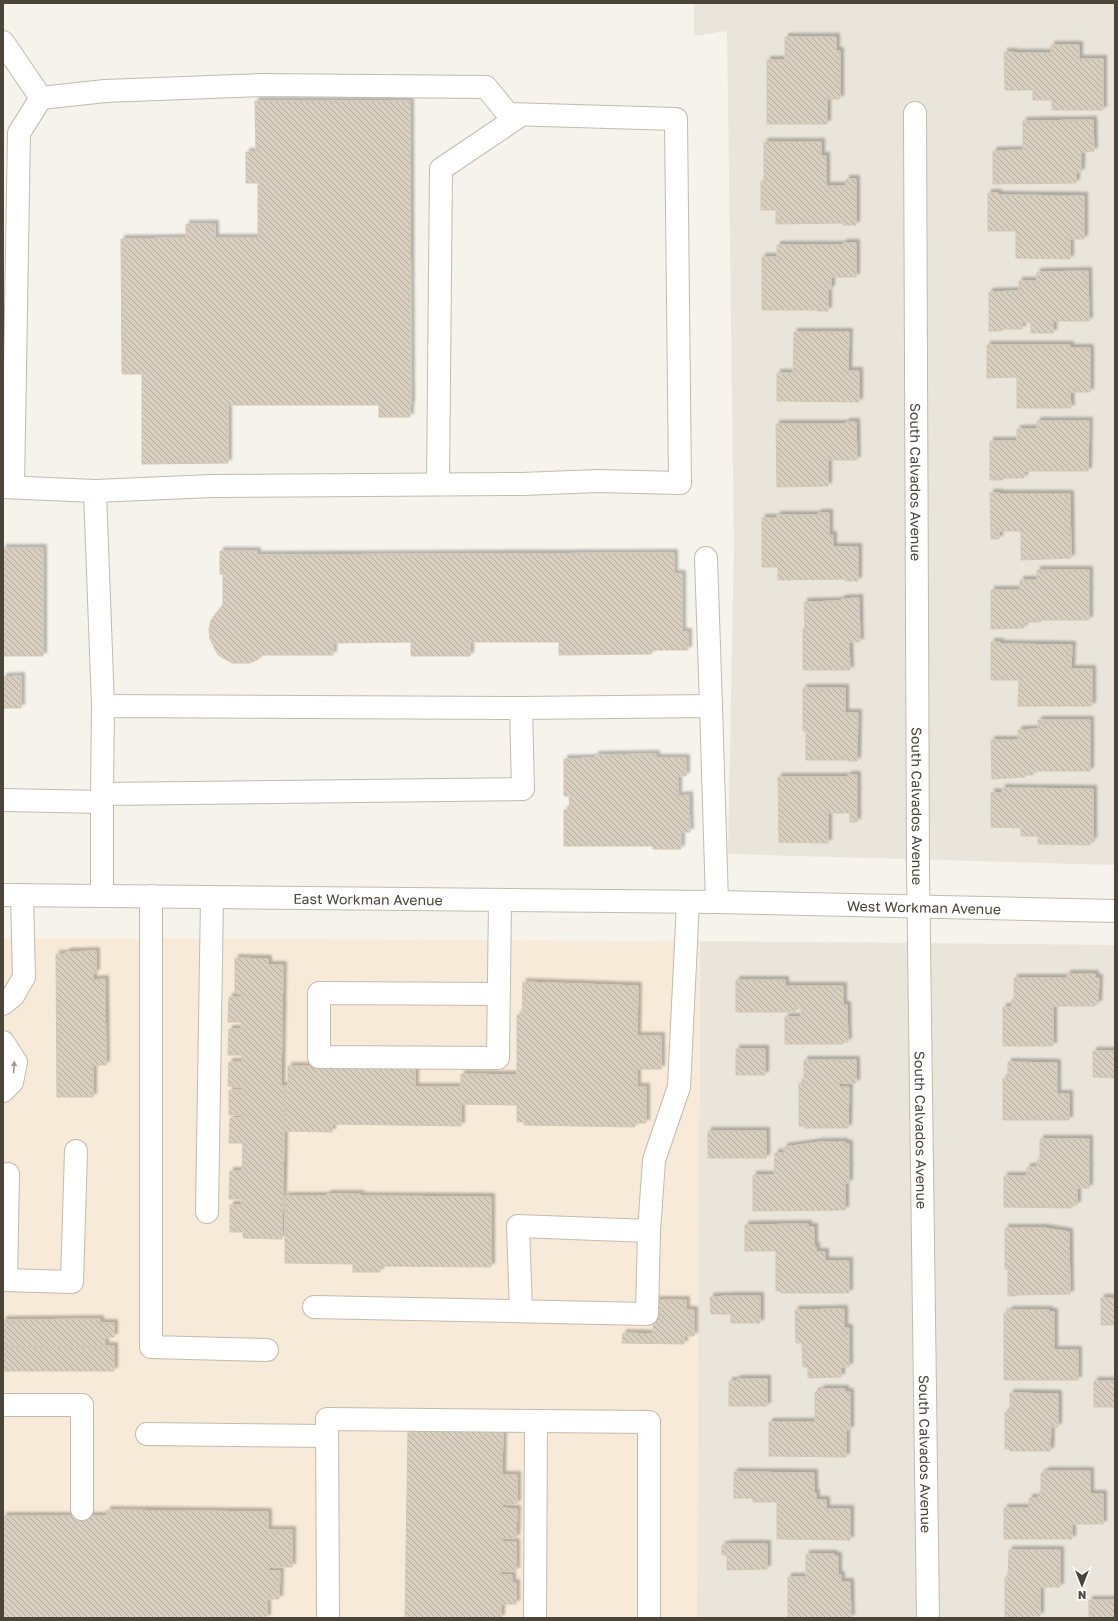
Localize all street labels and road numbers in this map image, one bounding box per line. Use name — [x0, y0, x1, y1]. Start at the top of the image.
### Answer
street label: South Calvados Avenue — [908, 403, 925, 561]
street label: South Calvados Avenue — [909, 727, 927, 885]
street label: East Workman Avenue — [293, 889, 443, 908]
street label: West Workman Avenue — [847, 896, 1001, 917]
street label: South Calvados Avenue — [912, 1051, 931, 1209]
street label: South Calvados Avenue — [916, 1375, 935, 1533]

